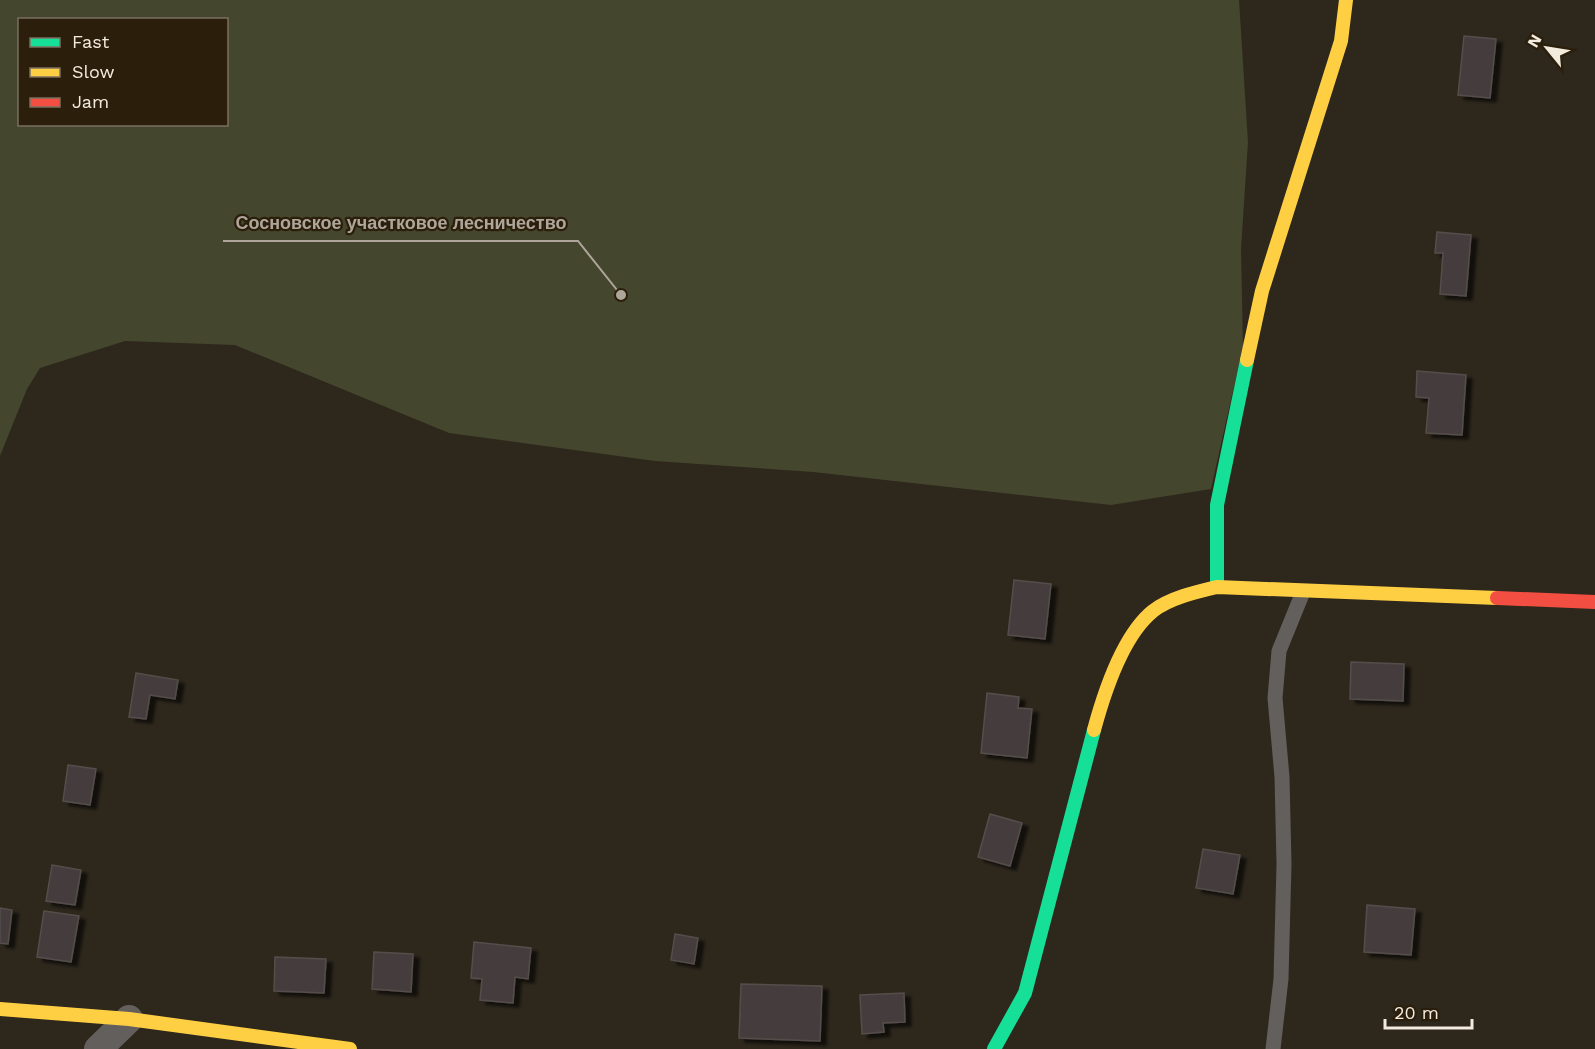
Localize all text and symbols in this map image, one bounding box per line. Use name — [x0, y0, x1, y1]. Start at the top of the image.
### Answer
legend — [18, 18, 228, 126]
north arrow — [1517, 18, 1577, 78]
text: Fast — [72, 31, 110, 52]
text: N — [1523, 31, 1546, 51]
text: Slow — [72, 61, 115, 82]
text: Jam — [72, 91, 109, 112]
callout: Сосновское участковое лесничество — [223, 205, 578, 241]
text: Сосновское участковое лесничество — [235, 212, 567, 233]
scale bar — [1385, 992, 1472, 1030]
text: 20 m — [1394, 1002, 1439, 1023]

